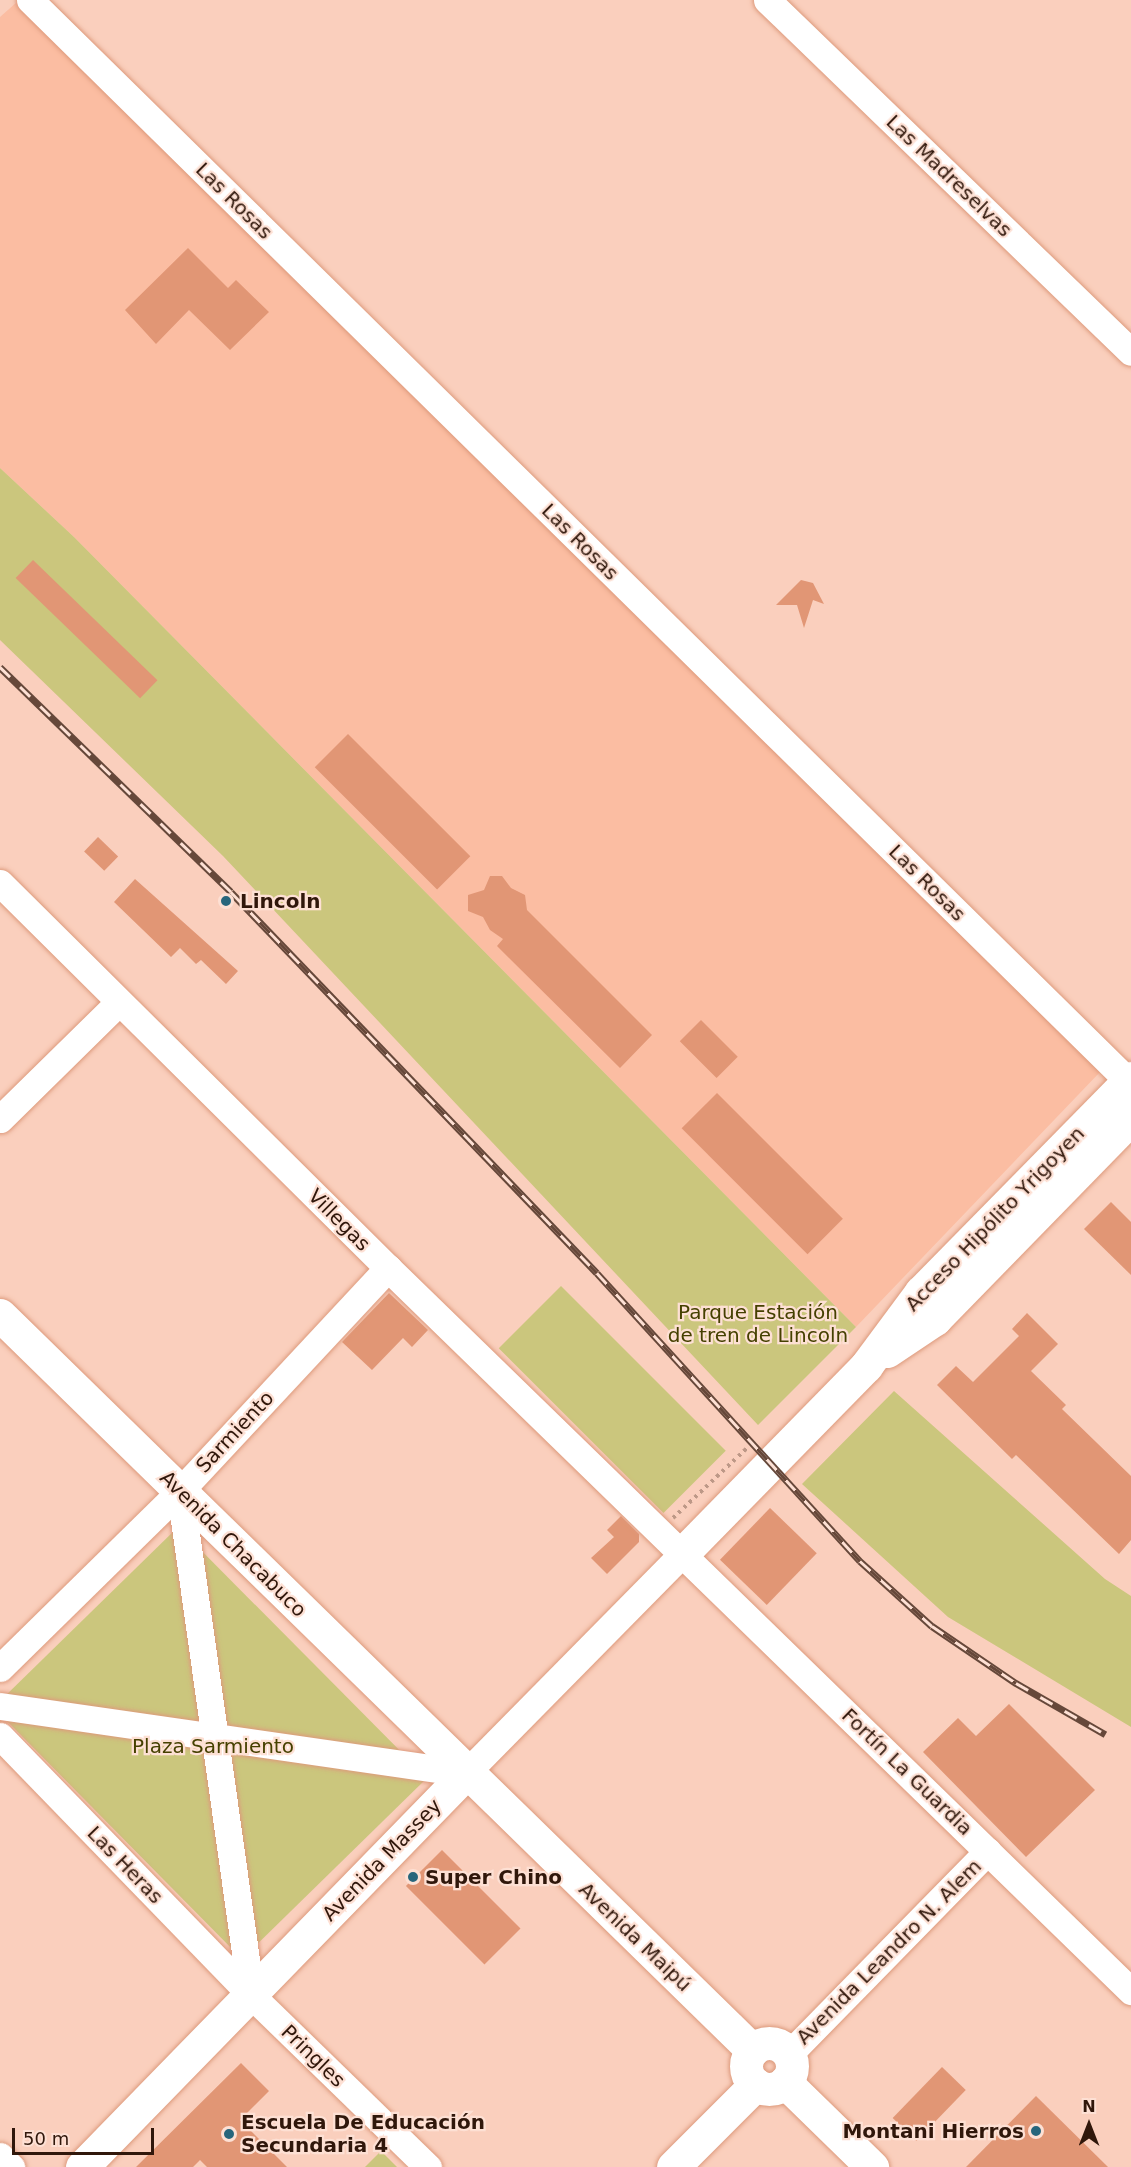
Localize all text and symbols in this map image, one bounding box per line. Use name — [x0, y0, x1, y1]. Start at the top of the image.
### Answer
street label: Las Madreselvas — [881, 110, 1017, 242]
street label: Las Rosas — [191, 158, 277, 244]
street label: Las Rosas — [537, 499, 623, 585]
street label: Las Rosas — [884, 840, 970, 926]
place label: Lincoln — [240, 889, 321, 913]
marker: Lincoln — [217, 892, 235, 910]
street label: Acceso Hipólito Yrigoyen — [900, 1122, 1090, 1316]
street label: Villegas — [303, 1184, 375, 1256]
park label: Parque Estación de tren de Lincoln — [668, 1301, 848, 1348]
street label: Sarmiento — [191, 1386, 279, 1478]
street label: Avenida Chacabuco — [155, 1466, 311, 1622]
street label: Fortín La Guardia — [837, 1704, 977, 1840]
park label: Plaza Sarmiento — [132, 1734, 294, 1758]
street label: Avenida Massey — [318, 1794, 446, 1926]
street label: Las Heras — [82, 1821, 168, 1909]
street label: Avenida Leandro N. Alem — [791, 1854, 987, 2050]
place label: Super Chino — [425, 1865, 562, 1889]
marker: Super Chino — [406, 1870, 420, 1884]
street label: Avenida Maipú — [574, 1877, 696, 1997]
street label: Pringles — [276, 2020, 350, 2092]
north arrow — [1059, 2095, 1119, 2155]
text: N — [1082, 2097, 1096, 2116]
place label: Escuela De Educación Secundaria 4 — [241, 2110, 485, 2157]
scale bar — [15, 2116, 158, 2154]
place label: Montani Hierros — [842, 2119, 1024, 2143]
marker: Montani Hierros — [1029, 2124, 1043, 2138]
marker: Escuela De Educación Secundaria 4 — [222, 2127, 236, 2141]
text: 50 m — [23, 2128, 69, 2149]

